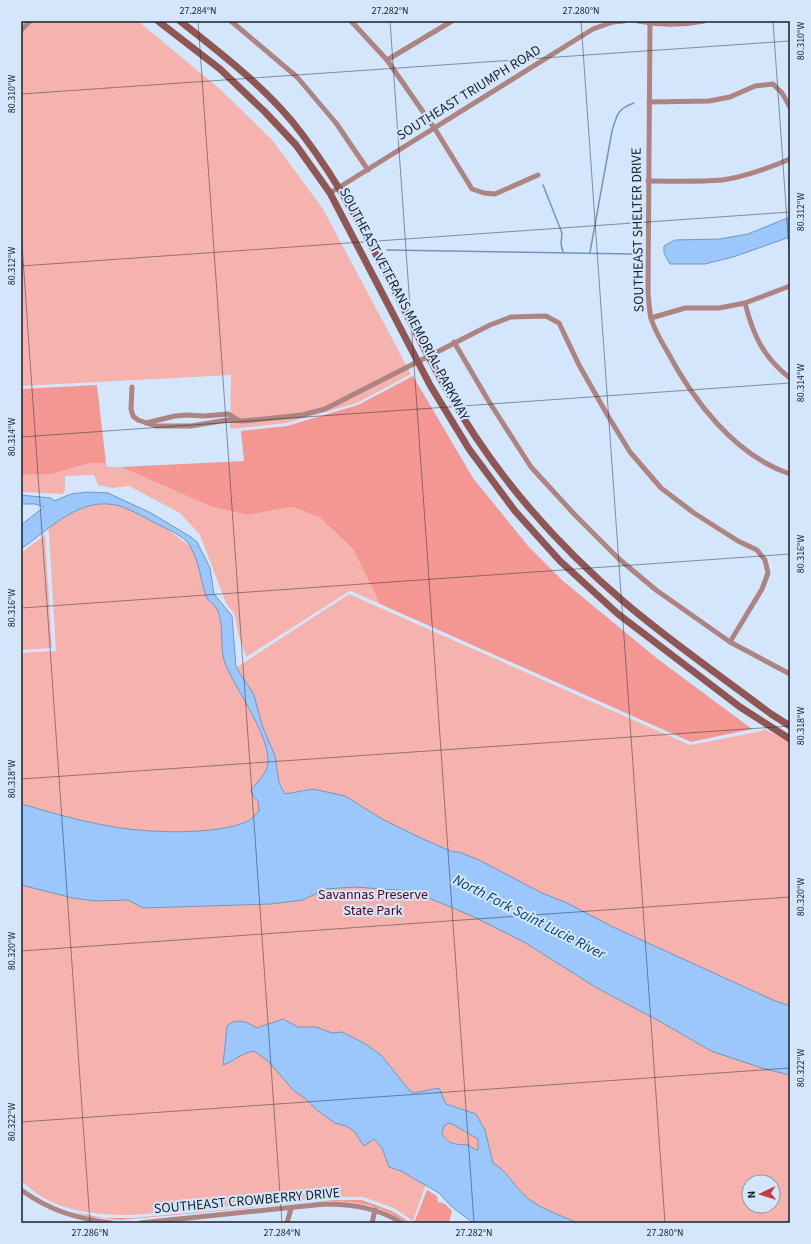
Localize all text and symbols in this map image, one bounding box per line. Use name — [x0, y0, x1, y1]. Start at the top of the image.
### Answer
text: 27.284°N — [179, 4, 217, 18]
text: 27.282°N — [371, 4, 409, 18]
text: 27.280°N — [562, 4, 600, 18]
text: 80.310°W — [794, 22, 808, 60]
street label: SOUTHEAST TRIUMPH ROAD — [393, 40, 545, 146]
text: 80.310°W — [5, 75, 19, 113]
street label: SOUTHEAST SHELTER DRIVE — [627, 148, 649, 312]
street label: SOUTHEAST VETERANS MEMORIAL PARKWAY — [334, 184, 474, 424]
text: 80.312°W — [794, 193, 808, 231]
text: 80.312°W — [5, 247, 19, 285]
text: 80.314°W — [794, 364, 808, 402]
text: 80.314°W — [5, 418, 19, 456]
text: 80.316°W — [794, 535, 808, 573]
text: 80.316°W — [5, 589, 19, 627]
text: 80.318°W — [794, 707, 808, 745]
text: 80.318°W — [5, 760, 19, 798]
water label: North Fork Saint Lucie River — [449, 869, 610, 965]
text: 80.320°W — [794, 878, 808, 916]
park label: Savannas Preserve State Park — [318, 885, 428, 921]
text: 80.320°W — [5, 932, 19, 970]
text: 80.322°W — [794, 1049, 808, 1087]
text: 80.322°W — [5, 1103, 19, 1141]
north arrow — [741, 1174, 781, 1214]
street label: SOUTHEAST CROWBERRY DRIVE — [153, 1183, 341, 1219]
text: N — [744, 1190, 759, 1199]
text: 27.286°N — [71, 1226, 109, 1240]
text: 27.284°N — [263, 1226, 301, 1240]
text: 27.282°N — [455, 1226, 493, 1240]
text: 27.280°N — [646, 1226, 684, 1240]

